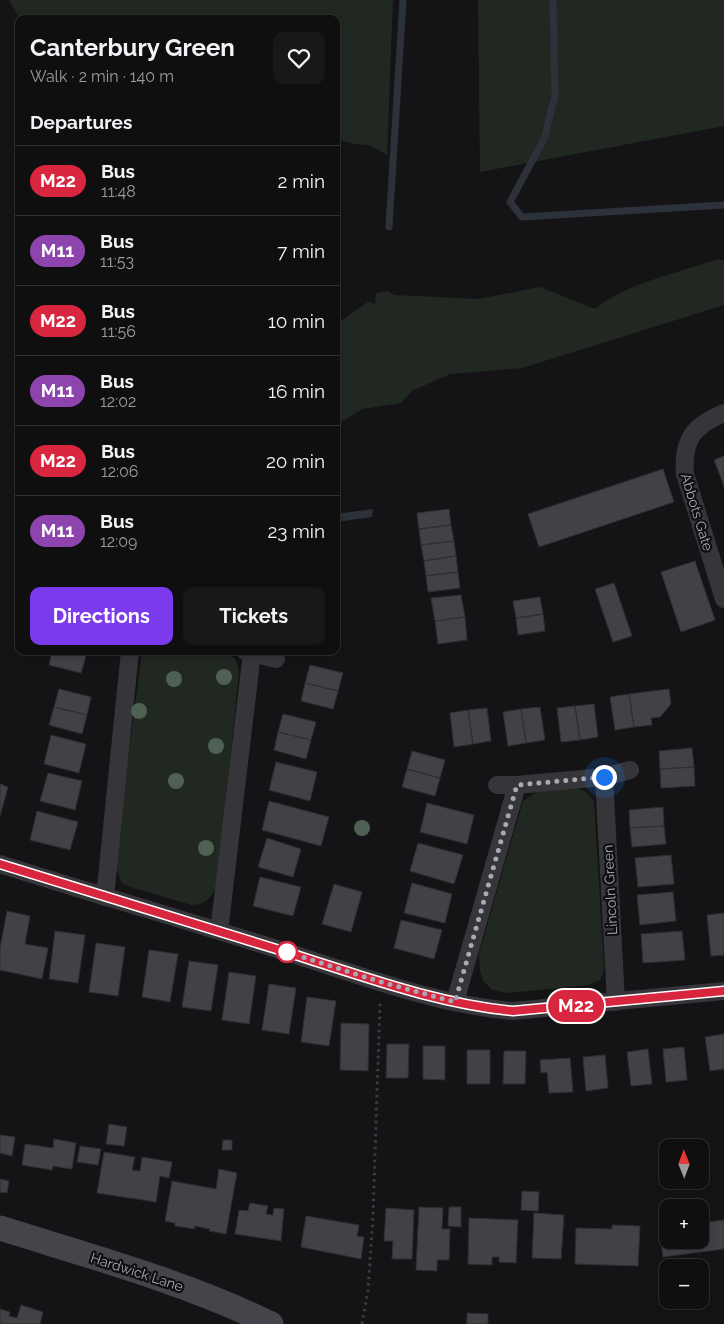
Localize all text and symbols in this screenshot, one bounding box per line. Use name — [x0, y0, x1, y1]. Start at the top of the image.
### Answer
button: heart — [273, 32, 325, 84]
text: Canterbury Green — [30, 33, 235, 62]
text: Walk · 2 min · 140 m — [30, 67, 174, 86]
text: Departures — [30, 111, 132, 133]
text: Bus — [101, 160, 135, 182]
text: M22 — [40, 170, 76, 191]
text: 2 min — [278, 170, 325, 192]
text: 11:48 — [101, 182, 136, 201]
text: Bus — [100, 230, 134, 252]
text: M11 — [41, 240, 74, 261]
text: 7 min — [277, 240, 325, 262]
text: 11:53 — [100, 252, 134, 271]
text: Bus — [101, 300, 135, 322]
text: M22 — [40, 310, 76, 331]
text: 10 min — [268, 310, 325, 332]
text: 11:56 — [101, 322, 136, 341]
text: Bus — [100, 370, 134, 392]
text: M11 — [41, 380, 74, 401]
text: 16 min — [268, 380, 325, 402]
text: 12:02 — [100, 392, 136, 411]
text: Bus — [101, 440, 135, 462]
text: M22 — [40, 450, 76, 471]
text: 20 min — [266, 450, 325, 472]
text: 12:06 — [101, 462, 139, 481]
street label: Abbots Gate — [678, 471, 716, 553]
text: Bus — [100, 510, 134, 532]
text: M11 — [41, 520, 74, 541]
text: 23 min — [267, 520, 325, 542]
text: 12:09 — [100, 532, 137, 551]
button: Directions — [30, 587, 173, 645]
button: Tickets — [183, 587, 325, 645]
your location — [592, 765, 617, 790]
street label: Lincoln Green — [600, 845, 620, 935]
unlabelled marker — [276, 941, 298, 963]
line badge: M22 — [547, 990, 605, 1022]
text: M22 — [558, 995, 594, 1016]
north arrow — [659, 1139, 709, 1189]
map controls — [659, 1139, 709, 1309]
button: + — [659, 1199, 709, 1249]
street label: Hardwick Lane — [89, 1249, 185, 1295]
button: − — [659, 1259, 709, 1309]

